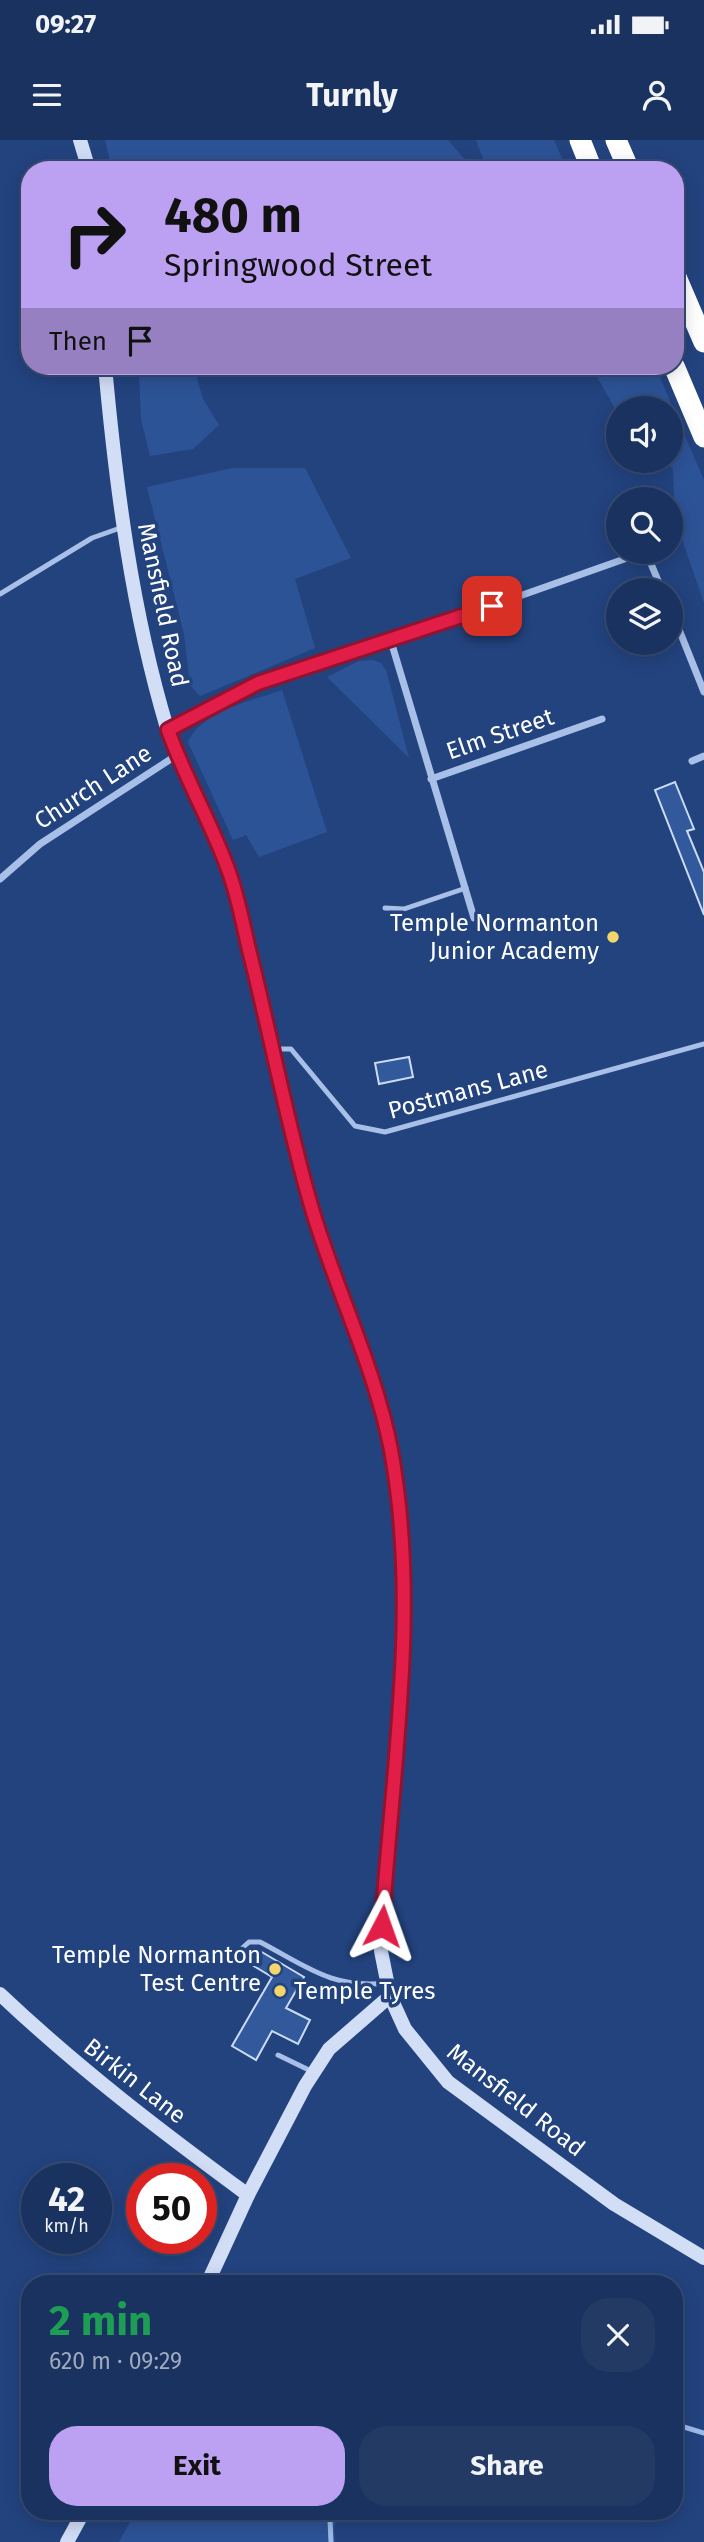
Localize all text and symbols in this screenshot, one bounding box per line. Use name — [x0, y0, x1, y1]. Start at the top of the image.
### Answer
text: 09:27 — [35, 9, 96, 40]
icon: menu — [28, 76, 66, 114]
text: Turnly — [306, 76, 398, 114]
icon: person — [638, 76, 676, 114]
text: 480 m — [164, 186, 302, 245]
icon: right — [49, 189, 140, 280]
text: Springwood Street — [164, 246, 432, 284]
icon: arrive — [121, 322, 159, 360]
text: Then — [49, 326, 107, 357]
map controls — [606, 396, 683, 655]
button: sound — [606, 396, 683, 473]
button: search — [606, 487, 683, 564]
street label: Mansfield Road — [132, 520, 194, 690]
pin — [462, 576, 522, 636]
button: layers — [606, 578, 683, 655]
icon: arrive — [473, 587, 511, 625]
street label: Elm Street — [443, 702, 558, 765]
street label: Church Lane — [29, 739, 157, 835]
place label: Temple Normanton Junior Academy — [390, 909, 599, 965]
marker: Temple Normanton Junior Academy — [605, 929, 621, 945]
street label: Postmans Lane — [385, 1055, 551, 1125]
position arrow — [345, 1889, 419, 1963]
place label: Temple Normanton Test Centre — [52, 1941, 261, 1997]
marker: Temple Normanton Test Centre — [267, 1961, 283, 1977]
place label: Temple Tyres — [294, 1977, 435, 2005]
marker: Temple Tyres — [272, 1983, 288, 1999]
street label: Birkin Lane — [78, 2032, 192, 2130]
street label: Mansfield Road — [442, 2038, 590, 2162]
speed limit sign: 50 — [126, 2163, 217, 2254]
text: 42 — [48, 2178, 85, 2220]
text: km/h — [44, 2215, 89, 2237]
text: 2 min — [49, 2296, 152, 2346]
button: close — [581, 2298, 655, 2372]
text: 620 m · 09:29 — [49, 2347, 182, 2375]
button: Exit — [49, 2426, 345, 2506]
button: Share — [359, 2426, 655, 2506]

